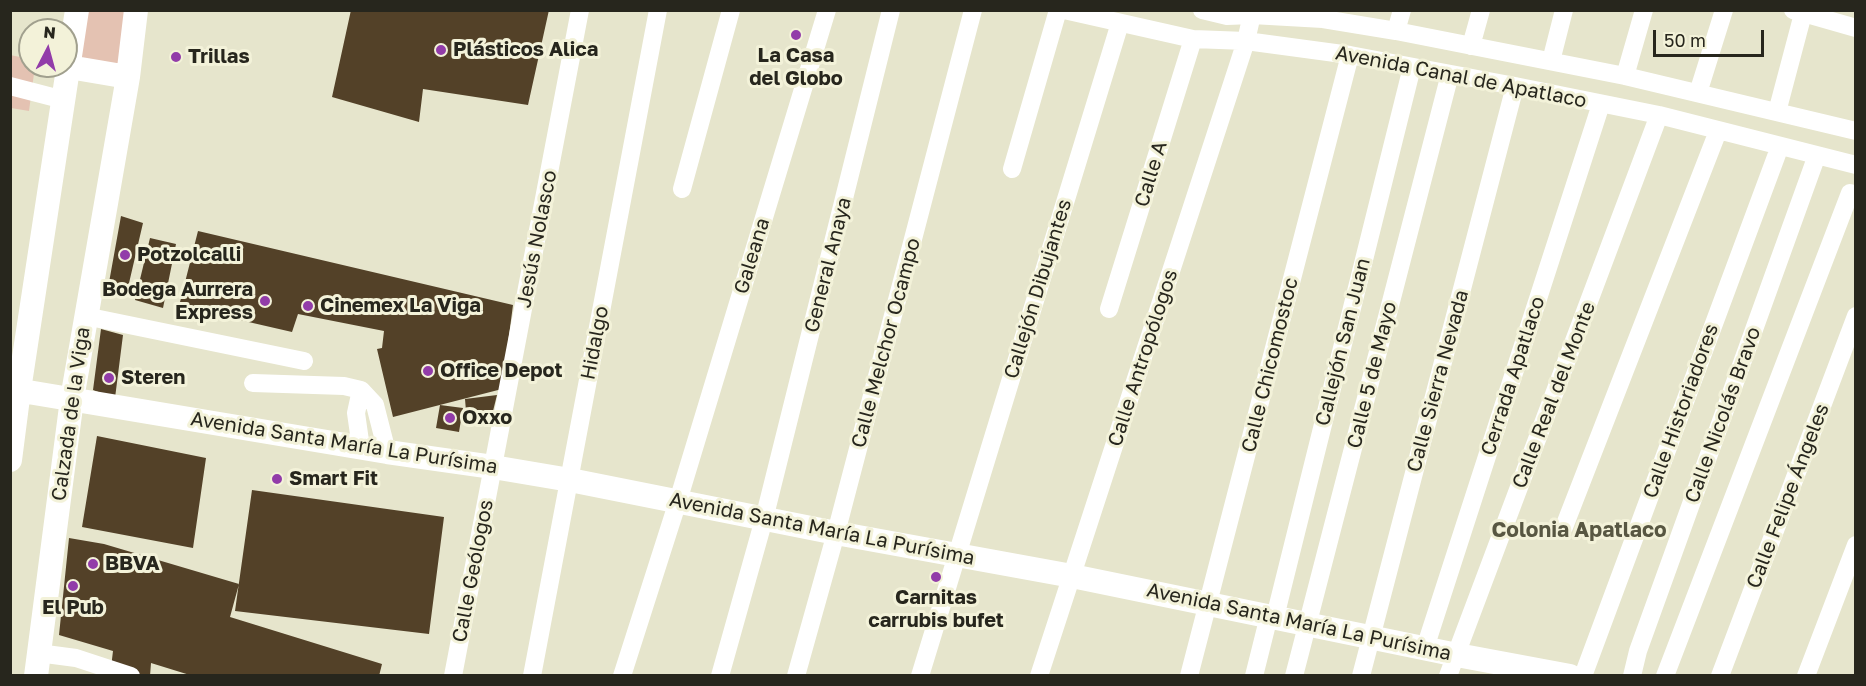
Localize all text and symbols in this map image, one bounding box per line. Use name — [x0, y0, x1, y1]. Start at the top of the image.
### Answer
north arrow — [18, 18, 78, 78]
scale bar — [1656, 18, 1767, 56]
text: N — [43, 22, 57, 43]
marker: La Casa del Globo — [789, 28, 803, 42]
text: 50 m — [1664, 29, 1706, 51]
place label: Plásticos Alica — [453, 38, 598, 62]
street label: Avenida Canal de Apatlaco — [1334, 41, 1588, 113]
marker: Plásticos Alica — [434, 43, 448, 57]
place label: La Casa del Globo — [749, 44, 843, 91]
place label: Trillas — [188, 45, 250, 69]
marker: Trillas — [169, 50, 183, 64]
street label: Calle A — [1130, 138, 1172, 210]
street label: Jesús Nolasco — [512, 168, 562, 310]
street label: General Anaya — [800, 195, 856, 335]
street label: Callejón Dibujantes — [999, 196, 1077, 382]
street label: Galeana — [729, 215, 775, 297]
street label: Calle Melchor Ocampo — [846, 236, 926, 450]
place label: Potzolcalli — [137, 243, 241, 267]
marker: Potzolcalli — [118, 248, 132, 262]
street label: Callejón San Juan — [1311, 256, 1375, 428]
street label: Calle Antropólogos — [1103, 267, 1183, 449]
street label: Calle Chicomostoc — [1237, 275, 1303, 455]
place label: Bodega Aurrera Express — [102, 278, 253, 325]
street label: Calle Sierra Nevada — [1402, 287, 1474, 475]
street label: Cerrada Apatlaco — [1476, 293, 1550, 459]
marker: Bodega Aurrera Express — [258, 294, 272, 308]
place label: Cinemex La Viga — [320, 294, 481, 318]
street label: Calle Real del Monte — [1507, 298, 1601, 492]
marker: Cinemex La Viga — [301, 299, 315, 313]
street label: Calle 5 de Mayo — [1342, 299, 1402, 451]
street label: Hidalgo — [576, 304, 614, 382]
street label: Calle Historiadores — [1638, 321, 1724, 501]
street label: Calle Nicolás Bravo — [1680, 324, 1766, 506]
street label: Calzada de la Viga — [47, 325, 95, 503]
place label: Office Depot — [440, 359, 562, 383]
marker: Office Depot — [421, 364, 435, 378]
place label: Steren — [121, 366, 185, 390]
marker: Steren — [102, 371, 116, 385]
street label: Calle Felipe Ángeles — [1742, 400, 1834, 592]
place label: Oxxo — [462, 406, 512, 430]
street label: Avenida Santa María La Purísima — [189, 407, 499, 479]
marker: Oxxo — [443, 411, 457, 425]
place label: Smart Fit — [289, 467, 378, 491]
marker: Smart Fit — [270, 472, 284, 486]
street label: Avenida Santa María La Purísima — [667, 488, 977, 570]
street label: Calle Geólogos — [447, 498, 499, 644]
district label: Colonia Apatlaco — [1491, 517, 1667, 543]
place label: BBVA — [105, 552, 160, 576]
marker: BBVA — [86, 557, 100, 571]
marker: Carnitas carrubis bufet — [929, 570, 943, 584]
street label: Avenida Santa María La Purísima — [1145, 578, 1453, 666]
marker: El Pub — [66, 579, 80, 593]
place label: Carnitas carrubis bufet — [868, 586, 1004, 633]
place label: El Pub — [42, 596, 104, 620]

